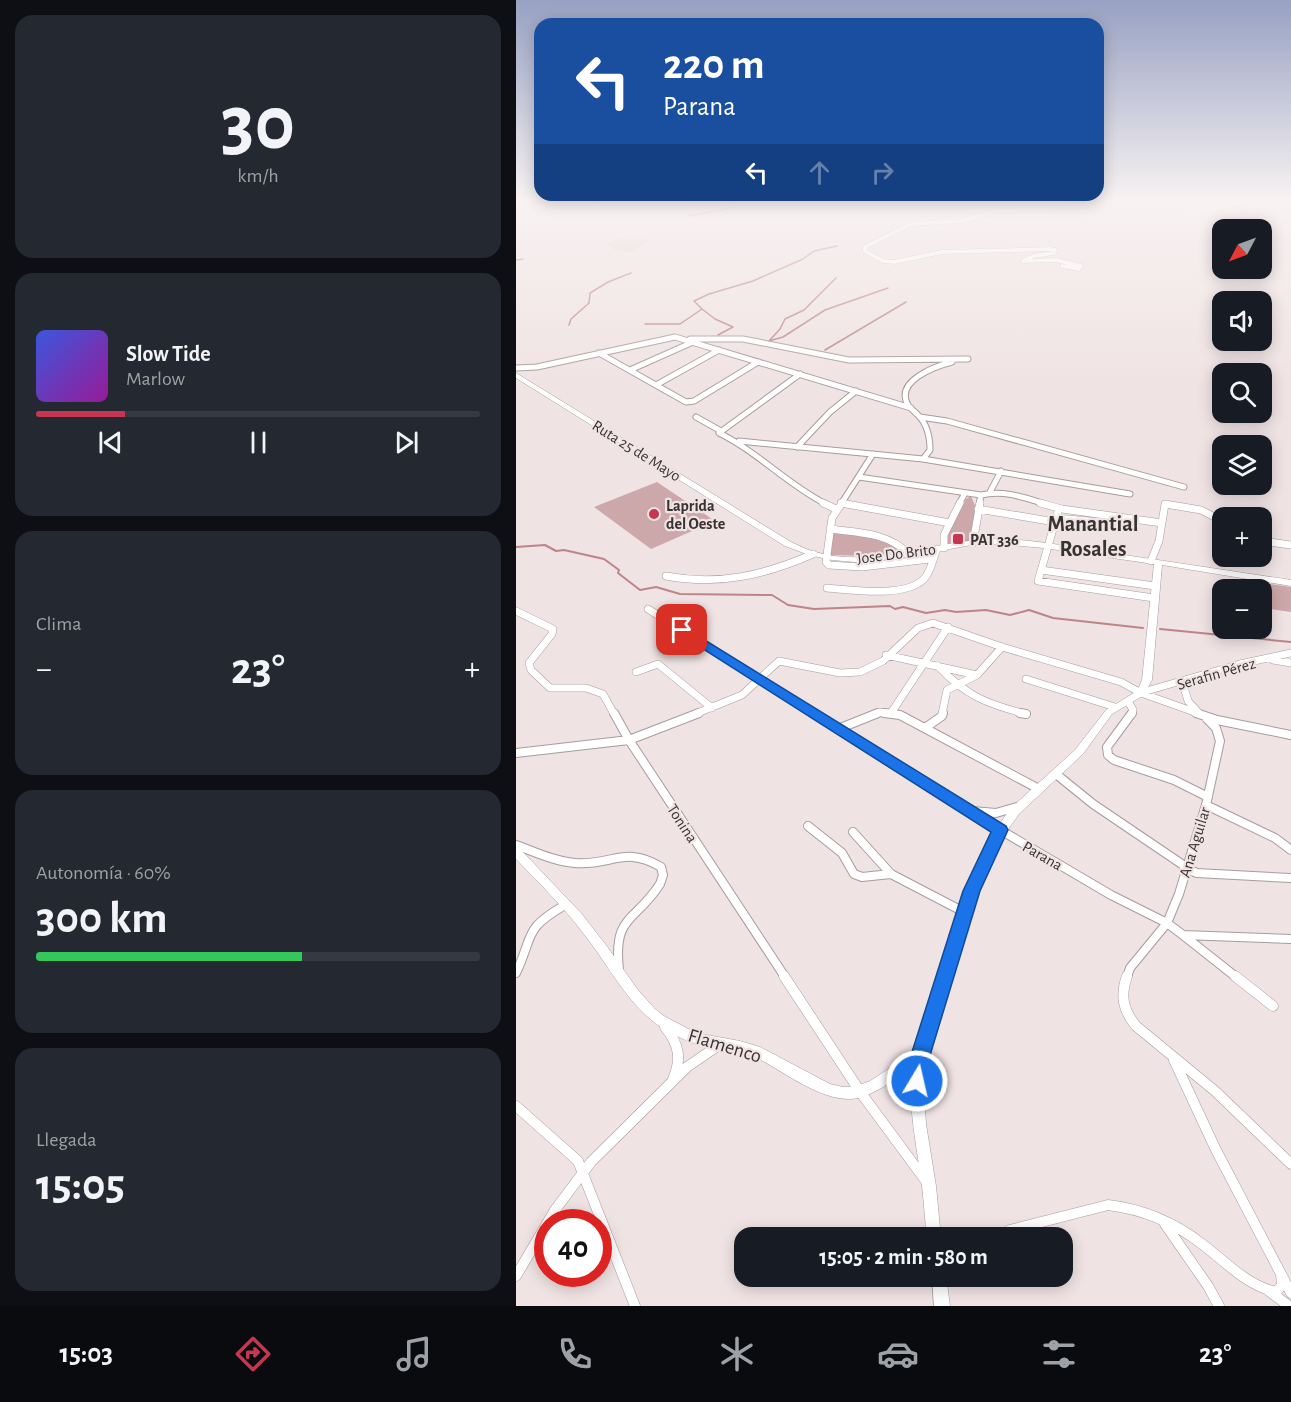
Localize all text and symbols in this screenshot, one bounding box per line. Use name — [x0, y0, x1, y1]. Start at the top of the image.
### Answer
icon: left — [564, 42, 642, 120]
text: 220 m — [663, 44, 765, 86]
text: 30 — [221, 86, 295, 164]
text: Parana — [663, 93, 736, 120]
icon: left — [740, 156, 773, 189]
icon: ahead — [803, 156, 836, 189]
icon: right — [866, 156, 899, 189]
text: km/h — [237, 166, 279, 186]
north arrow — [1212, 219, 1272, 279]
map controls — [1212, 219, 1272, 639]
button: sound — [1212, 291, 1272, 351]
text: Slow Tide — [126, 343, 211, 365]
button: search — [1212, 363, 1272, 423]
text: Marlow — [126, 369, 185, 389]
street label: Ruta 25 de Mayo — [589, 417, 684, 485]
icon: previous — [94, 426, 127, 459]
icon: pause — [242, 426, 275, 459]
icon: next — [390, 426, 423, 459]
button: layers — [1212, 435, 1272, 495]
place label: Laprida del Oeste — [666, 498, 726, 532]
marker: Laprida del Oeste — [647, 507, 661, 521]
button: + — [1212, 507, 1272, 567]
district label: Manantial Rosales — [1047, 513, 1139, 560]
marker: PAT 336 — [951, 532, 965, 546]
place label: PAT 336 — [970, 532, 1019, 548]
street label: Jose Do Brito — [856, 541, 937, 567]
button: − — [1212, 579, 1272, 639]
pin — [656, 604, 707, 655]
icon: arrive — [665, 613, 698, 646]
text: Clima — [36, 614, 81, 634]
text: 23° — [231, 647, 285, 692]
text: − — [36, 653, 52, 686]
text: + — [464, 653, 480, 686]
street label: Serafin Pérez — [1175, 655, 1258, 693]
street label: Tonina — [664, 801, 700, 846]
street label: Ana Aguilar — [1177, 804, 1213, 879]
street label: Parana — [1020, 838, 1065, 874]
text: Autonomía · 60% — [36, 863, 171, 883]
text: 300 km — [36, 896, 168, 941]
street label: Flamenco — [686, 1025, 764, 1067]
position arrow — [885, 1049, 949, 1113]
text: Llegada — [36, 1130, 97, 1150]
text: 15:05 — [36, 1163, 125, 1208]
speed limit sign: 40 — [534, 1209, 612, 1287]
text: 15:05 · 2 min · 580 m — [819, 1246, 988, 1268]
icon: directions — [232, 1333, 274, 1375]
icon: music — [393, 1333, 435, 1375]
icon: phone — [554, 1333, 596, 1375]
icon: climate — [716, 1333, 758, 1375]
icon: car — [877, 1333, 919, 1375]
icon: filters — [1038, 1333, 1080, 1375]
text: 15:03 — [60, 1340, 113, 1367]
text: 23° — [1199, 1340, 1231, 1367]

